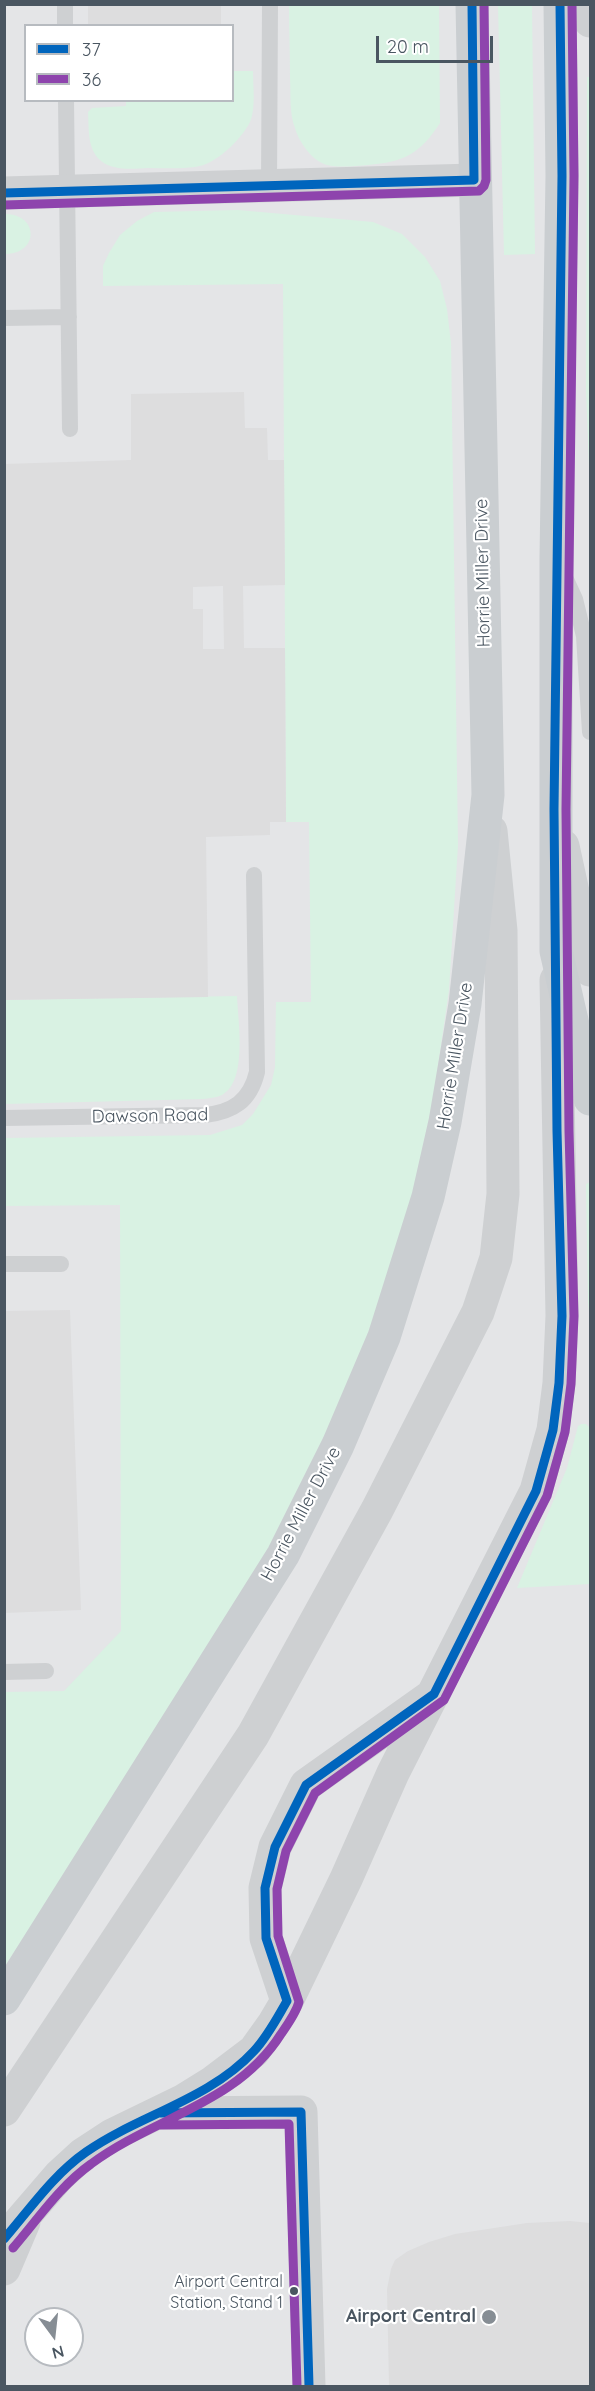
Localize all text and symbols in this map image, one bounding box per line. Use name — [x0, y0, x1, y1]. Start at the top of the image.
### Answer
legend — [24, 24, 234, 102]
scale bar — [379, 24, 496, 62]
text: 20 m — [387, 35, 429, 58]
text: 37 — [82, 38, 101, 61]
text: 36 — [82, 68, 101, 91]
street label: Horrie Miller Drive — [471, 498, 495, 648]
street label: Horrie Miller Drive — [433, 981, 477, 1131]
street label: Dawson Road — [92, 1104, 208, 1128]
street label: Horrie Miller Drive — [257, 1443, 345, 1585]
place label: Airport Central Station, Stand 1 — [170, 2272, 283, 2310]
marker: Airport Central Station, Stand 1 — [288, 2285, 300, 2297]
place label: Airport Central — [346, 2306, 476, 2328]
north arrow — [24, 2307, 84, 2367]
marker: Airport Central — [480, 2308, 498, 2326]
text: N — [50, 2341, 66, 2364]

